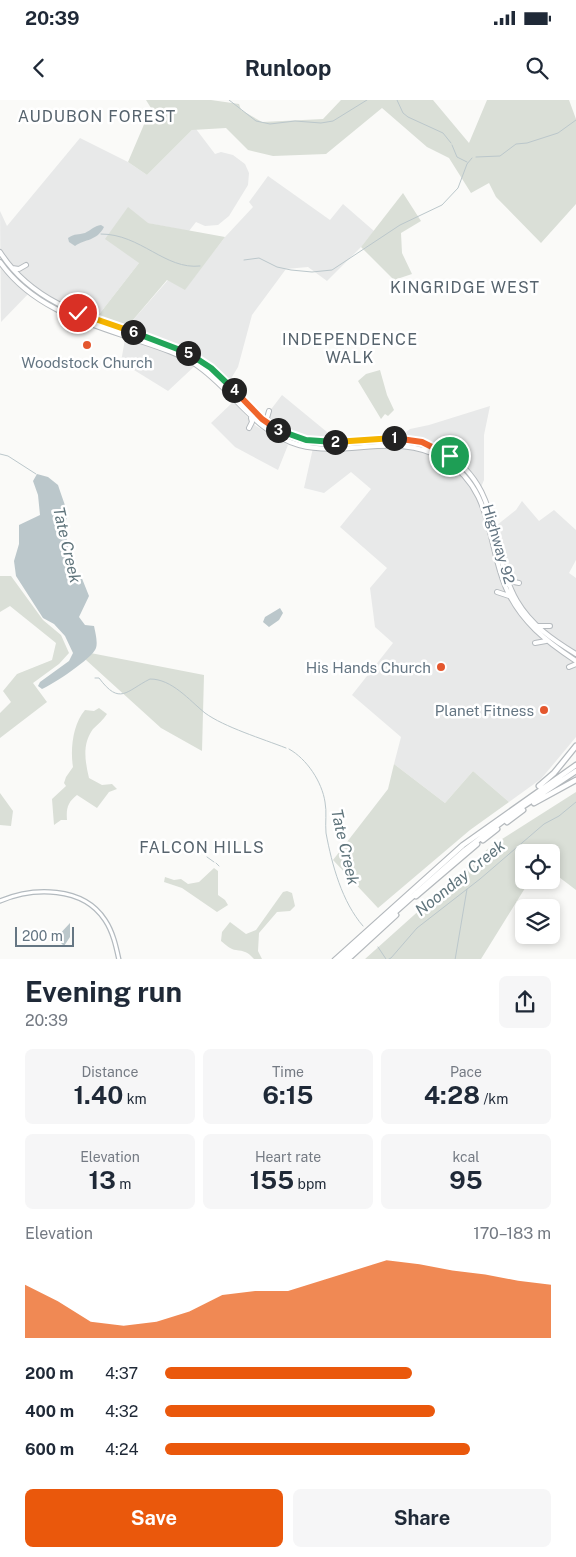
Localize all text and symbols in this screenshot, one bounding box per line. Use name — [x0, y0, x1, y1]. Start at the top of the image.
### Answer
text: 20:39 — [25, 7, 80, 29]
icon: back — [25, 54, 53, 82]
icon: search — [523, 54, 551, 82]
text: Runloop — [245, 55, 331, 81]
district label: AUDUBON FOREST — [18, 107, 176, 126]
district label: KINGRIDGE WEST — [390, 278, 540, 297]
pin — [57, 292, 99, 334]
icon: check — [64, 299, 92, 327]
pin: 6 — [120, 320, 146, 344]
text: 6 — [129, 324, 138, 340]
district label: INDEPENDENCE WALK — [282, 330, 418, 367]
marker: Woodstock Church — [81, 339, 93, 351]
pin: 5 — [176, 340, 200, 366]
text: 5 — [184, 345, 193, 361]
place label: Woodstock Church — [21, 354, 153, 371]
pin: 4 — [222, 378, 246, 402]
text: 4 — [230, 382, 239, 398]
pin: 3 — [266, 418, 290, 442]
text: 3 — [274, 422, 283, 438]
pin: 1 — [382, 426, 406, 450]
pin: 2 — [322, 430, 348, 454]
text: 1 — [392, 430, 398, 446]
text: 2 — [331, 434, 340, 450]
pin — [429, 435, 471, 477]
icon: arrive — [436, 442, 464, 470]
street label: Highway 92 — [479, 502, 519, 586]
water label: Tate Creek — [49, 505, 85, 585]
place label: His Hands Church — [306, 659, 431, 676]
marker: His Hands Church — [435, 661, 447, 673]
place label: Planet Fitness — [435, 702, 534, 719]
marker: Planet Fitness — [538, 704, 550, 716]
water label: Tate Creek — [327, 807, 363, 887]
water label: Noonday Creek — [411, 836, 509, 920]
district label: FALCON HILLS — [139, 838, 265, 857]
map controls — [515, 844, 560, 944]
button: locate — [515, 844, 560, 889]
button: layers — [515, 899, 560, 944]
scale bar — [15, 924, 74, 948]
text: 200 m — [22, 928, 63, 944]
text: Evening run — [25, 975, 182, 1008]
button: share — [499, 976, 551, 1028]
text: 20:39 — [25, 1011, 68, 1030]
text: Distance — [82, 1064, 138, 1080]
text: Time — [272, 1064, 304, 1080]
text: Pace — [450, 1064, 482, 1080]
text: 1.40 — [73, 1080, 123, 1110]
text: 6:15 — [263, 1080, 313, 1110]
text: 4:28 — [424, 1080, 480, 1110]
text: km — [123, 1091, 147, 1107]
text: /km — [480, 1091, 508, 1107]
text: Elevation — [80, 1149, 140, 1165]
text: Heart rate — [255, 1149, 321, 1165]
text: kcal — [452, 1149, 480, 1165]
text: 13 — [89, 1165, 116, 1195]
text: 155 — [250, 1165, 294, 1195]
text: 95 — [449, 1165, 483, 1195]
text: m — [116, 1176, 131, 1192]
text: bpm — [294, 1176, 326, 1192]
text: Elevation — [25, 1224, 93, 1243]
text: 170–183 m — [473, 1224, 551, 1243]
text: 200 m — [25, 1364, 74, 1383]
text: 4:37 — [105, 1364, 138, 1383]
text: 400 m — [25, 1402, 74, 1421]
text: 4:32 — [105, 1402, 138, 1421]
text: 600 m — [25, 1440, 74, 1459]
text: 4:24 — [105, 1440, 139, 1459]
button: Save — [25, 1489, 283, 1547]
button: Share — [293, 1489, 551, 1547]

